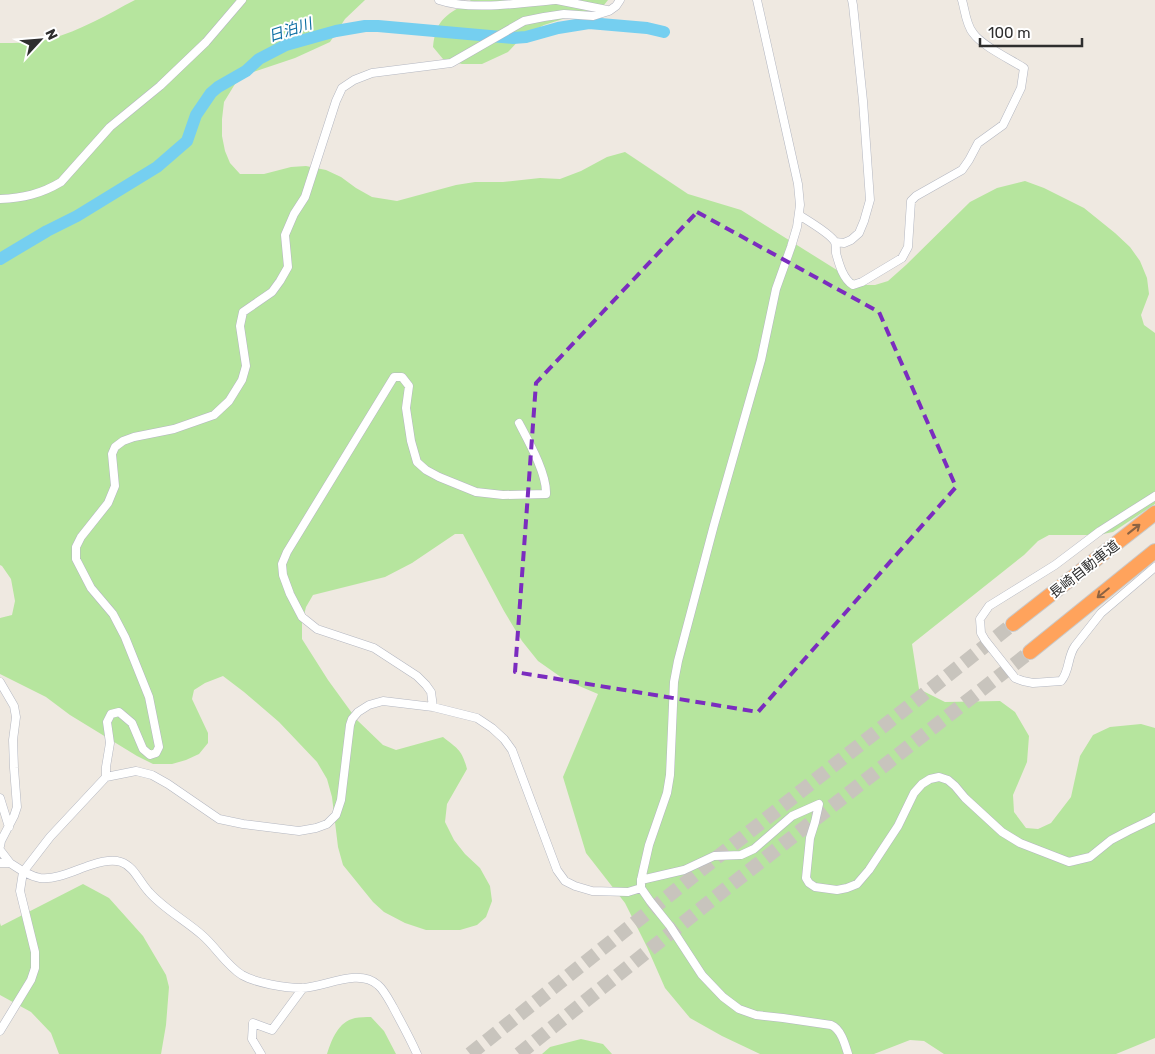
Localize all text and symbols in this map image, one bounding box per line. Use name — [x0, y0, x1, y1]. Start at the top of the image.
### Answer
water label: 日泊川 — [266, 14, 316, 46]
north arrow — [15, 15, 65, 65]
scale bar — [980, 15, 1082, 47]
text: 100 m — [988, 24, 1030, 42]
text: N — [41, 26, 61, 43]
one-way arrow — [1127, 524, 1140, 535]
street label: 長崎自動車道 — [1046, 537, 1123, 602]
one-way arrow — [1097, 587, 1110, 598]

